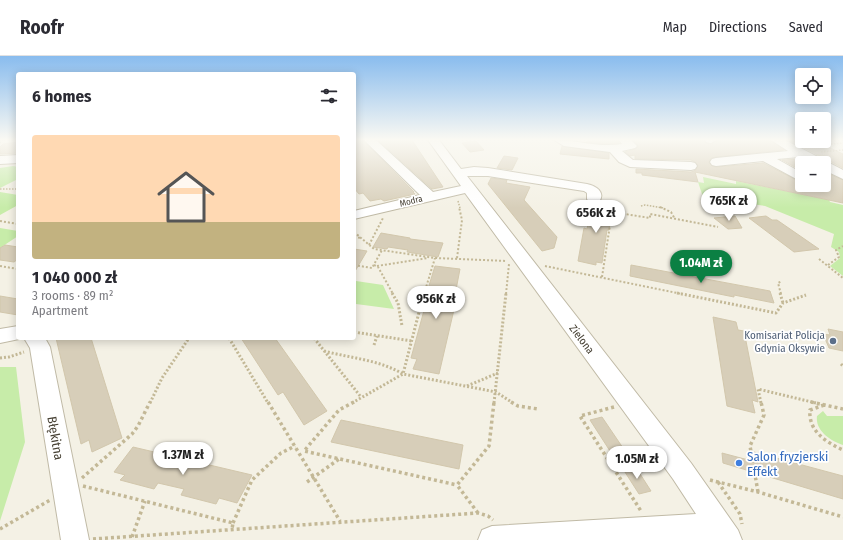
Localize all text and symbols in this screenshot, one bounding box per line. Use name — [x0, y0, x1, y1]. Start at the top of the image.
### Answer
text: Roofr — [20, 16, 64, 39]
text: Map — [663, 19, 687, 36]
text: Directions — [709, 19, 767, 36]
text: Saved — [789, 19, 823, 36]
map controls — [795, 68, 831, 192]
button: locate — [795, 68, 831, 104]
icon: filters — [318, 85, 340, 107]
text: 6 homes — [32, 86, 91, 107]
button: + — [795, 112, 831, 148]
button: − — [795, 156, 831, 192]
icon: home — [150, 161, 222, 233]
pin: 765K zł — [692, 188, 766, 222]
street label: Modra — [399, 193, 424, 209]
text: 765K zł — [710, 193, 748, 208]
pin: 656K zł — [559, 200, 633, 234]
text: 656K zł — [576, 205, 616, 220]
pin: 1.04M zł — [660, 250, 742, 284]
text: 1.04M zł — [679, 255, 723, 270]
text: 1 040 000 zł — [32, 267, 117, 288]
pin: 956K zł — [399, 286, 473, 320]
text: 3 rooms · 89 m² — [32, 288, 114, 303]
text: 956K zł — [416, 291, 456, 306]
text: Apartment — [32, 303, 88, 318]
street label: Zielona — [566, 322, 597, 356]
place label: Komisariat Policja Gdynia Oksywie — [744, 329, 825, 355]
marker: Komisariat Policja Gdynia Oksywie — [828, 336, 838, 346]
street label: Błękitna — [44, 415, 67, 461]
pin: 1.37M zł — [142, 442, 224, 476]
pin: 1.05M zł — [596, 446, 678, 480]
text: 1.37M zł — [162, 447, 204, 462]
place label: Salon fryzjerski Effekt — [747, 449, 828, 479]
text: 1.05M zł — [615, 451, 659, 466]
marker: Salon fryzjerski Effekt — [734, 458, 744, 468]

